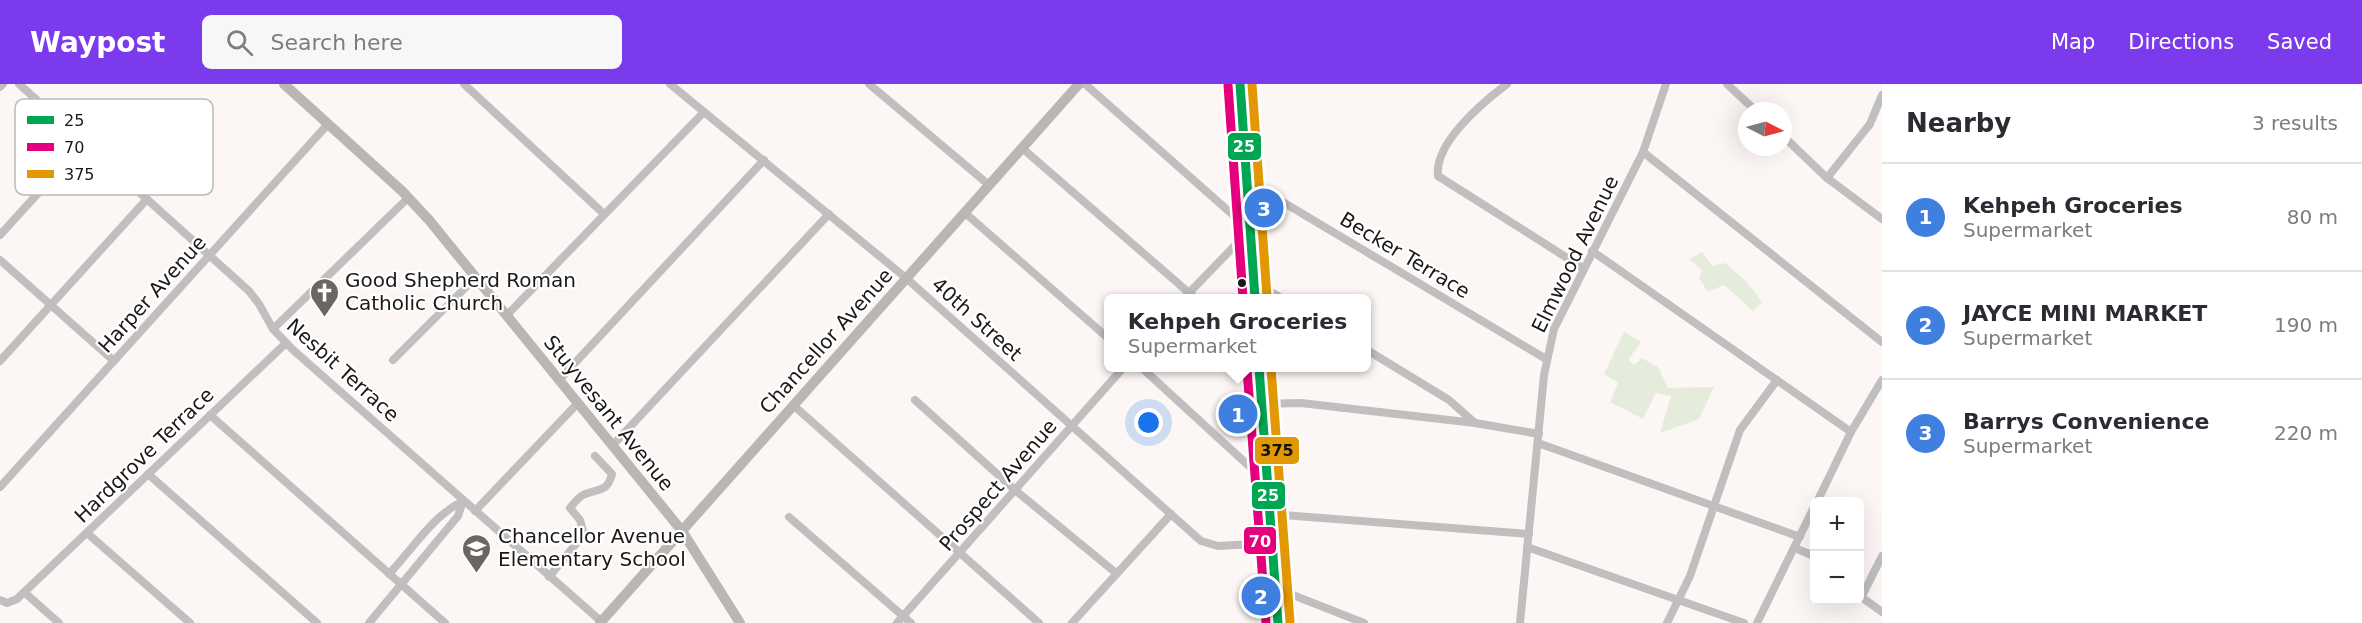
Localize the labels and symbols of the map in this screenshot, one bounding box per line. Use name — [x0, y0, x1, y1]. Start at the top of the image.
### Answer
legend — [15, 99, 213, 195]
north arrow — [1738, 102, 1792, 156]
text: 25 — [64, 111, 84, 130]
line badge: 25 — [1227, 132, 1262, 161]
text: 25 — [1233, 137, 1255, 156]
text: 70 — [64, 138, 84, 157]
text: 375 — [64, 165, 95, 184]
street label: Elmwood Avenue — [1527, 171, 1623, 337]
pin: 3 — [1244, 186, 1284, 230]
street label: Becker Terrace — [1336, 207, 1474, 303]
street label: Harper Avenue — [93, 230, 211, 358]
street label: Chancellor Avenue — [754, 263, 898, 419]
place label: Good Shepherd Roman Catholic Church — [345, 268, 576, 315]
street label: 40th Street — [927, 272, 1027, 366]
church icon: Good Shepherd Roman Catholic Church — [308, 276, 340, 318]
unlabelled marker — [1236, 277, 1248, 289]
street label: Nesbit Terrace — [282, 313, 404, 427]
street label: Stuyvesant Avenue — [539, 330, 679, 496]
street label: Hardgrove Terrace — [70, 383, 218, 527]
pin: 1 — [1218, 392, 1258, 436]
your location — [1134, 408, 1163, 437]
street label: Prospect Avenue — [934, 414, 1062, 556]
line badge: 375 — [1254, 436, 1300, 465]
text: 375 — [1260, 441, 1294, 460]
line badge: 25 — [1251, 481, 1286, 510]
text: 25 — [1257, 486, 1279, 505]
place label: Chancellor Avenue Elementary School — [498, 524, 686, 571]
line badge: 70 — [1243, 526, 1277, 555]
school or university icon: Chancellor Avenue Elementary School — [461, 532, 493, 574]
text: 70 — [1249, 532, 1271, 551]
pin: 2 — [1242, 574, 1280, 618]

